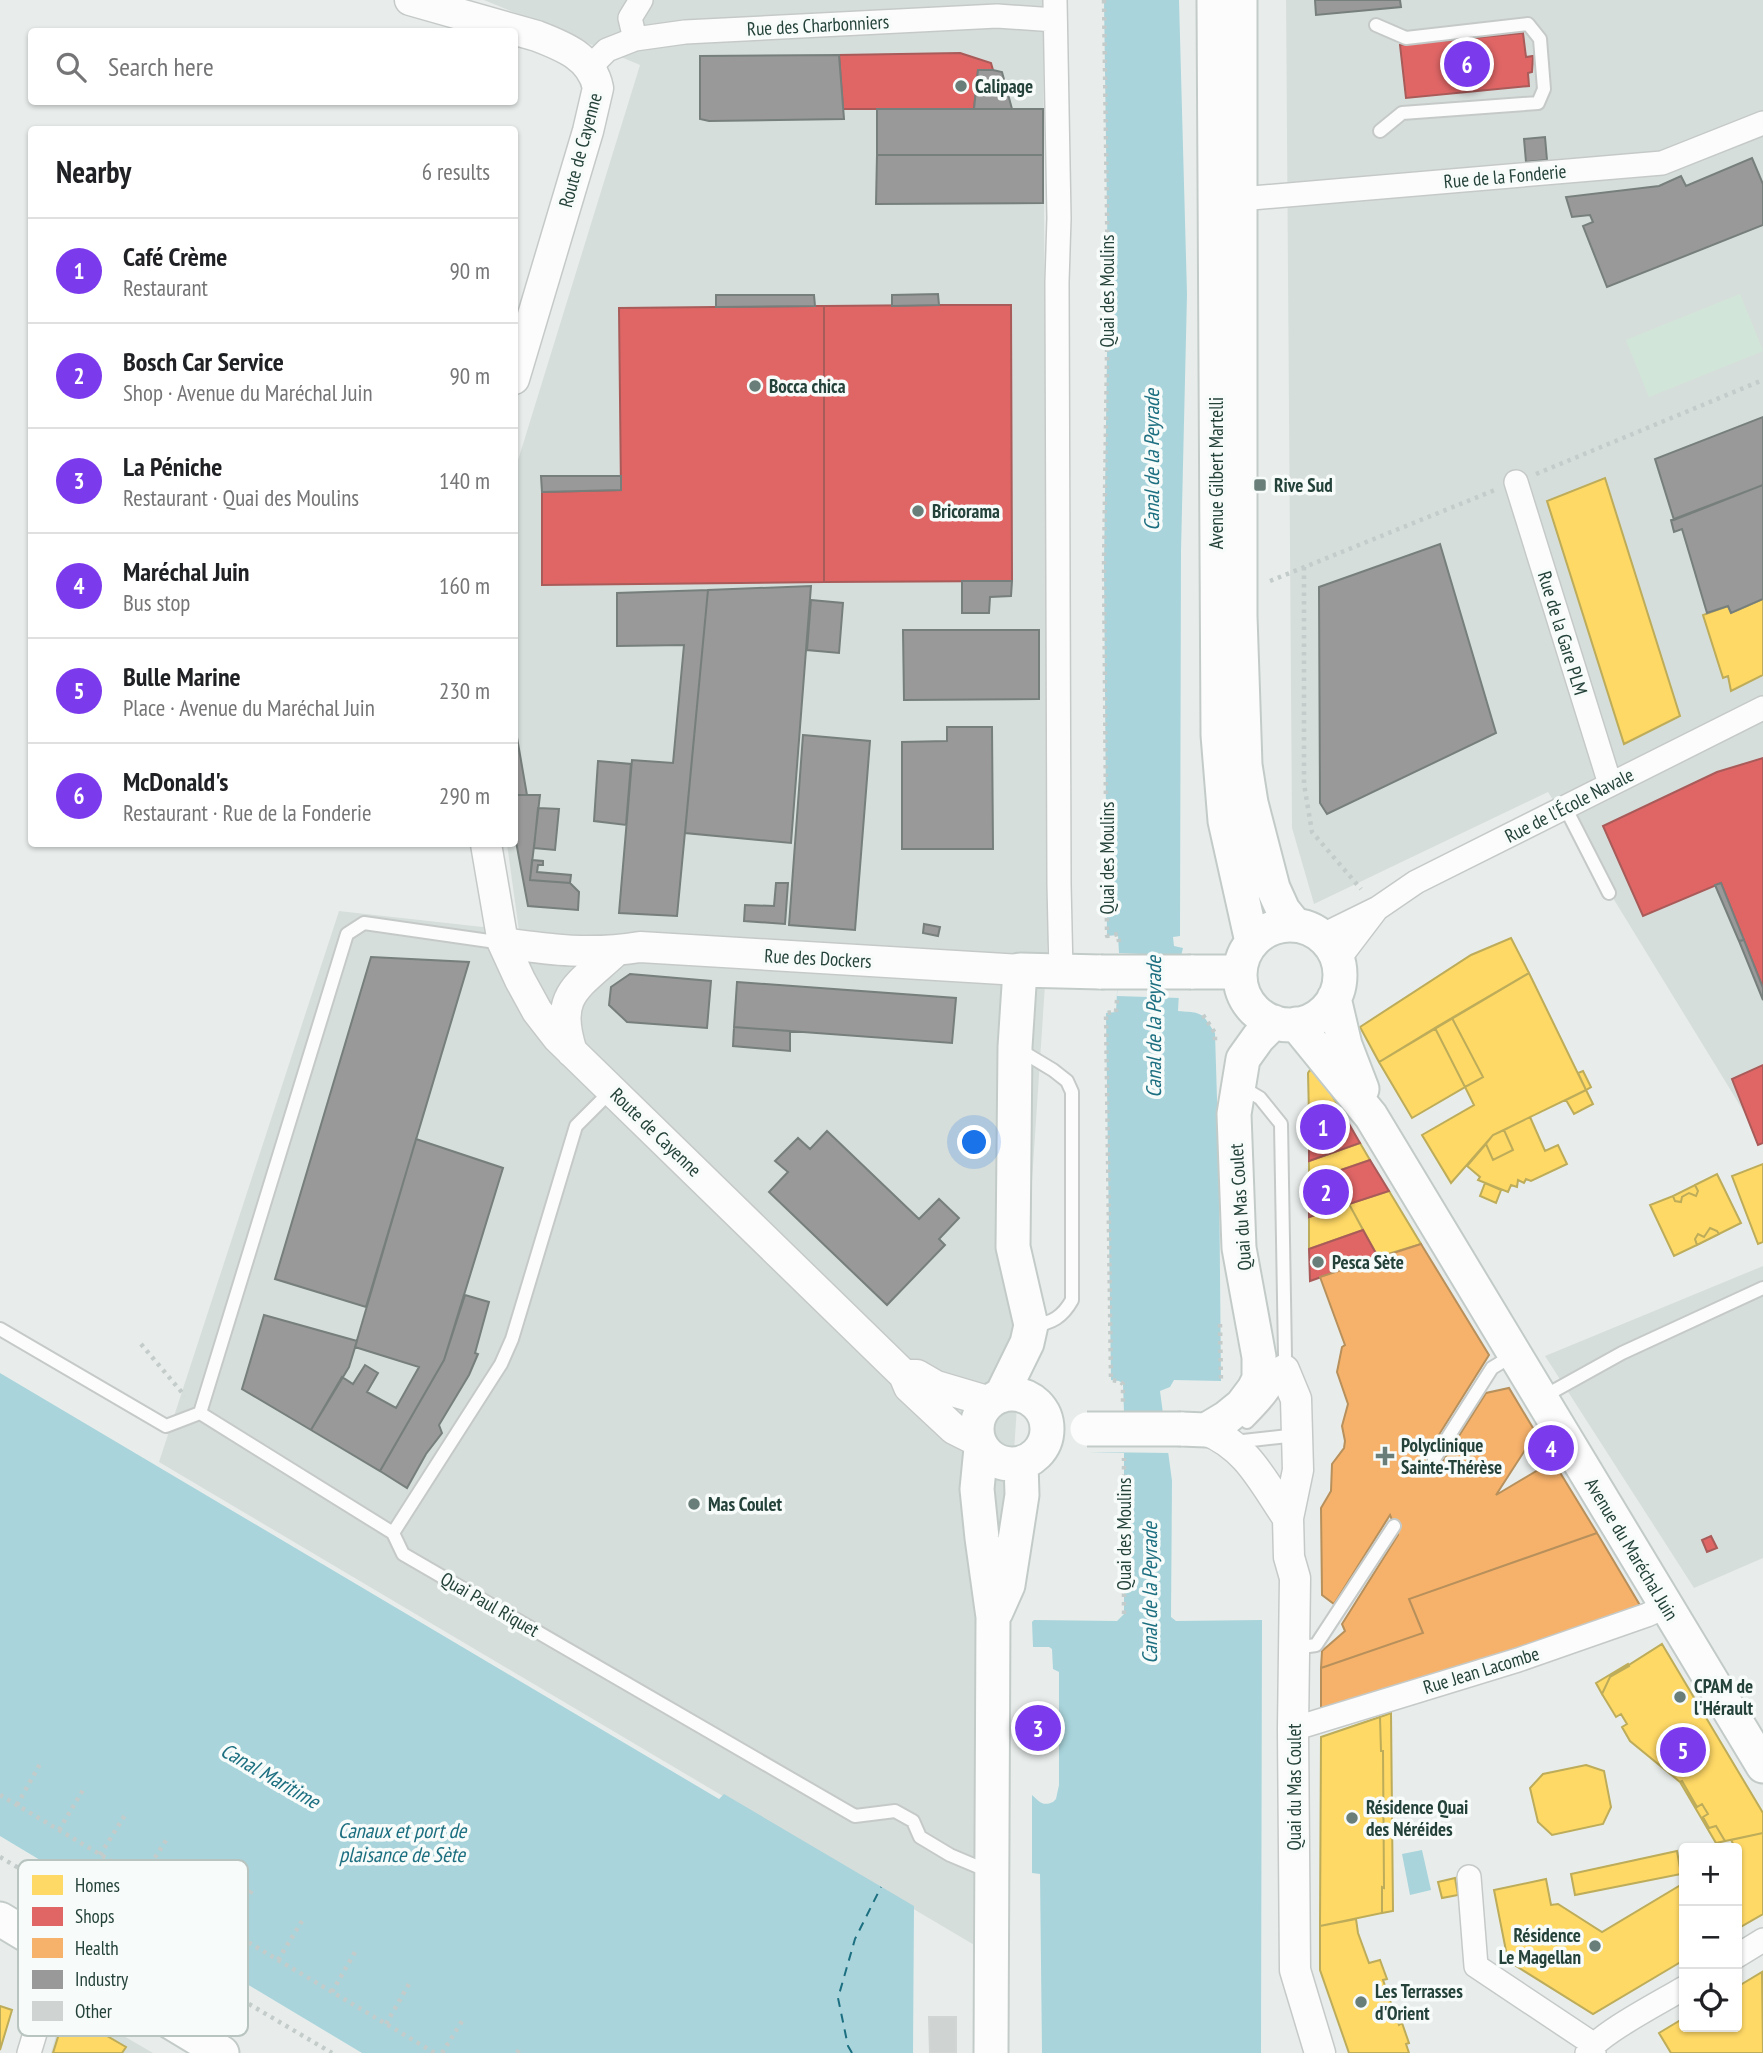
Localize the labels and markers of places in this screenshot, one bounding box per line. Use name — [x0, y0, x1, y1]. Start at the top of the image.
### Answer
pin: 6 — [1444, 38, 1490, 90]
place label: Calipage — [975, 74, 1033, 98]
marker: Calipage — [953, 78, 969, 94]
place label: Bocca chica — [769, 374, 846, 398]
marker: Bocca chica — [747, 378, 763, 394]
place label: Rive Sud — [1274, 473, 1333, 497]
marker: Rive Sud — [1252, 477, 1268, 493]
place label: Bricorama — [932, 499, 1000, 523]
marker: Bricorama — [910, 503, 926, 519]
pin: 1 — [1300, 1101, 1346, 1153]
pin: 2 — [1303, 1166, 1349, 1218]
place label: Pesca Sète — [1332, 1250, 1404, 1274]
marker: Pesca Sète — [1310, 1254, 1326, 1270]
pin: 4 — [1528, 1422, 1574, 1474]
place label: Polyclinique Sainte-Thérèse — [1401, 1433, 1502, 1479]
marker: Polyclinique Sainte-Thérèse — [1375, 1446, 1395, 1466]
place label: Mas Coulet — [708, 1492, 783, 1516]
marker: Mas Coulet — [686, 1496, 702, 1512]
place label: CPAM de l'Hérault — [1694, 1674, 1754, 1720]
marker: CPAM de l'Hérault — [1672, 1689, 1688, 1705]
pin: 3 — [1015, 1702, 1061, 1754]
pin: 5 — [1660, 1724, 1706, 1776]
place label: Résidence Quai des Néréides — [1366, 1795, 1468, 1841]
marker: Résidence Quai des Néréides — [1344, 1810, 1360, 1826]
place label: Résidence Le Magellan — [1499, 1923, 1581, 1969]
marker: Résidence Le Magellan — [1587, 1938, 1603, 1954]
place label: Les Terrasses d'Orient — [1375, 1979, 1463, 2025]
marker: Les Terrasses d'Orient — [1353, 1994, 1369, 2010]

